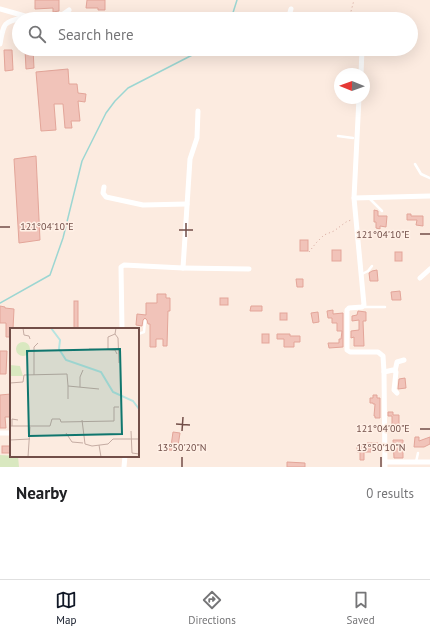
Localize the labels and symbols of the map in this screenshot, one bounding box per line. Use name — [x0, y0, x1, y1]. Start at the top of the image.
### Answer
north arrow — [334, 68, 370, 104]
text: 121°04'10"E — [20, 220, 74, 233]
text: 121°04'10"E — [356, 228, 410, 241]
inset map — [10, 328, 139, 457]
text: 121°04'00"E — [356, 422, 410, 435]
text: 13°50'20"N — [157, 441, 207, 454]
text: 13°50'10"N — [356, 441, 406, 454]

